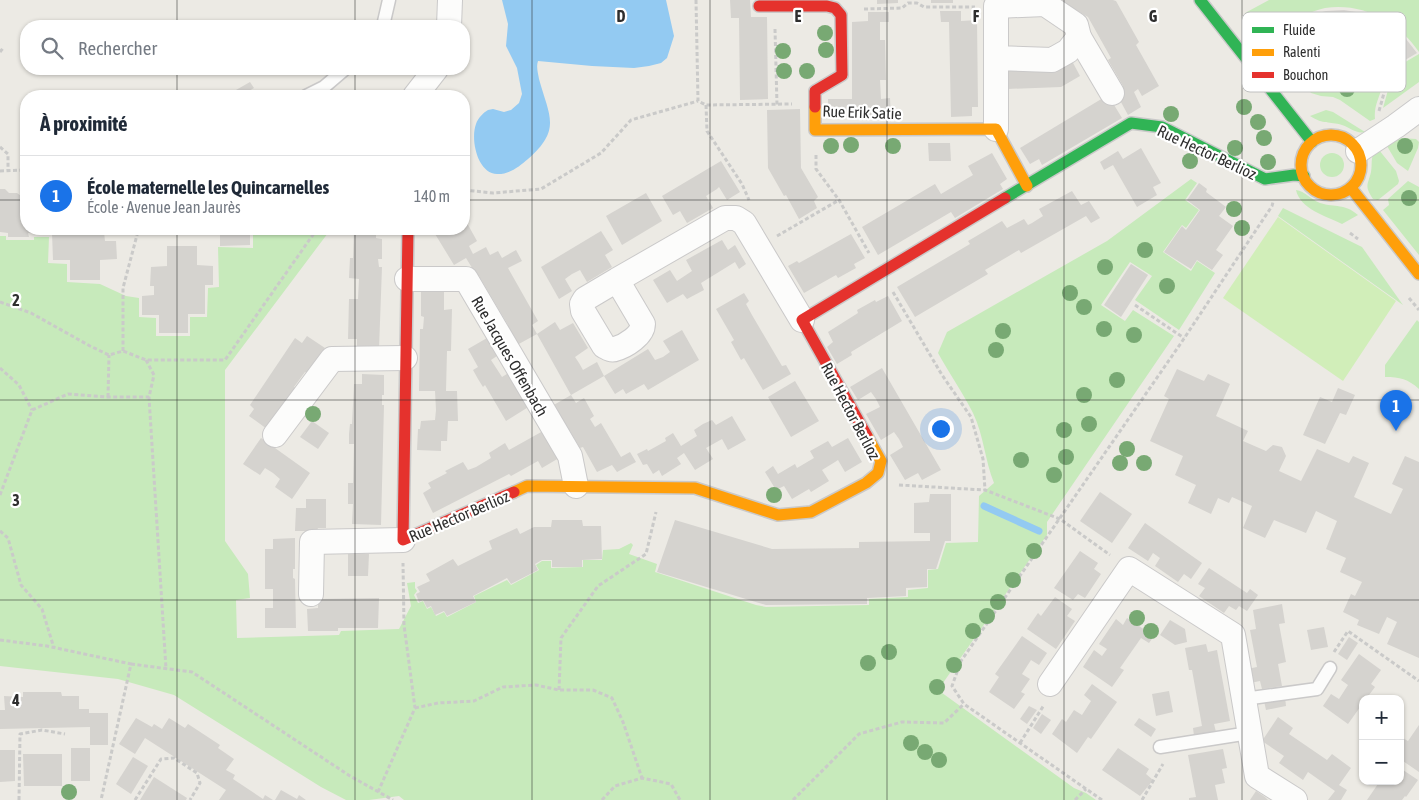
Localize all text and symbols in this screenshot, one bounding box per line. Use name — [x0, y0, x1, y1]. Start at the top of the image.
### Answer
text: D — [617, 7, 626, 25]
text: E — [795, 7, 802, 25]
text: F — [973, 7, 980, 25]
text: G — [1149, 7, 1158, 25]
legend — [1242, 12, 1406, 92]
search box — [20, 20, 470, 75]
text: Fluide — [1283, 22, 1315, 38]
icon: search — [38, 34, 66, 62]
text: Rechercher — [78, 37, 157, 59]
text: Ralenti — [1283, 44, 1320, 60]
text: Bouchon — [1283, 67, 1328, 83]
street label: Rue Erik Satie — [822, 102, 902, 122]
text: À proximité — [40, 111, 128, 135]
street label: Rue Hector Berlioz — [1155, 121, 1260, 183]
text: École maternelle les Quincarnelles — [87, 176, 329, 198]
text: 1 — [52, 187, 60, 205]
text: 140 m — [414, 187, 450, 205]
text: École · Avenue Jean Jaurès — [87, 198, 241, 216]
text: 2 — [12, 291, 20, 309]
street label: Rue Jacques Offenbach — [467, 293, 552, 420]
street label: Rue Hector Berlioz — [818, 360, 884, 463]
pin: 1 — [1380, 390, 1412, 431]
your location — [928, 416, 954, 442]
street label: Rue Hector Berlioz — [406, 487, 512, 545]
text: 3 — [12, 491, 20, 509]
text: 4 — [11, 691, 20, 709]
map controls — [1359, 695, 1404, 785]
button: + — [1359, 695, 1404, 740]
button: − — [1359, 740, 1404, 785]

